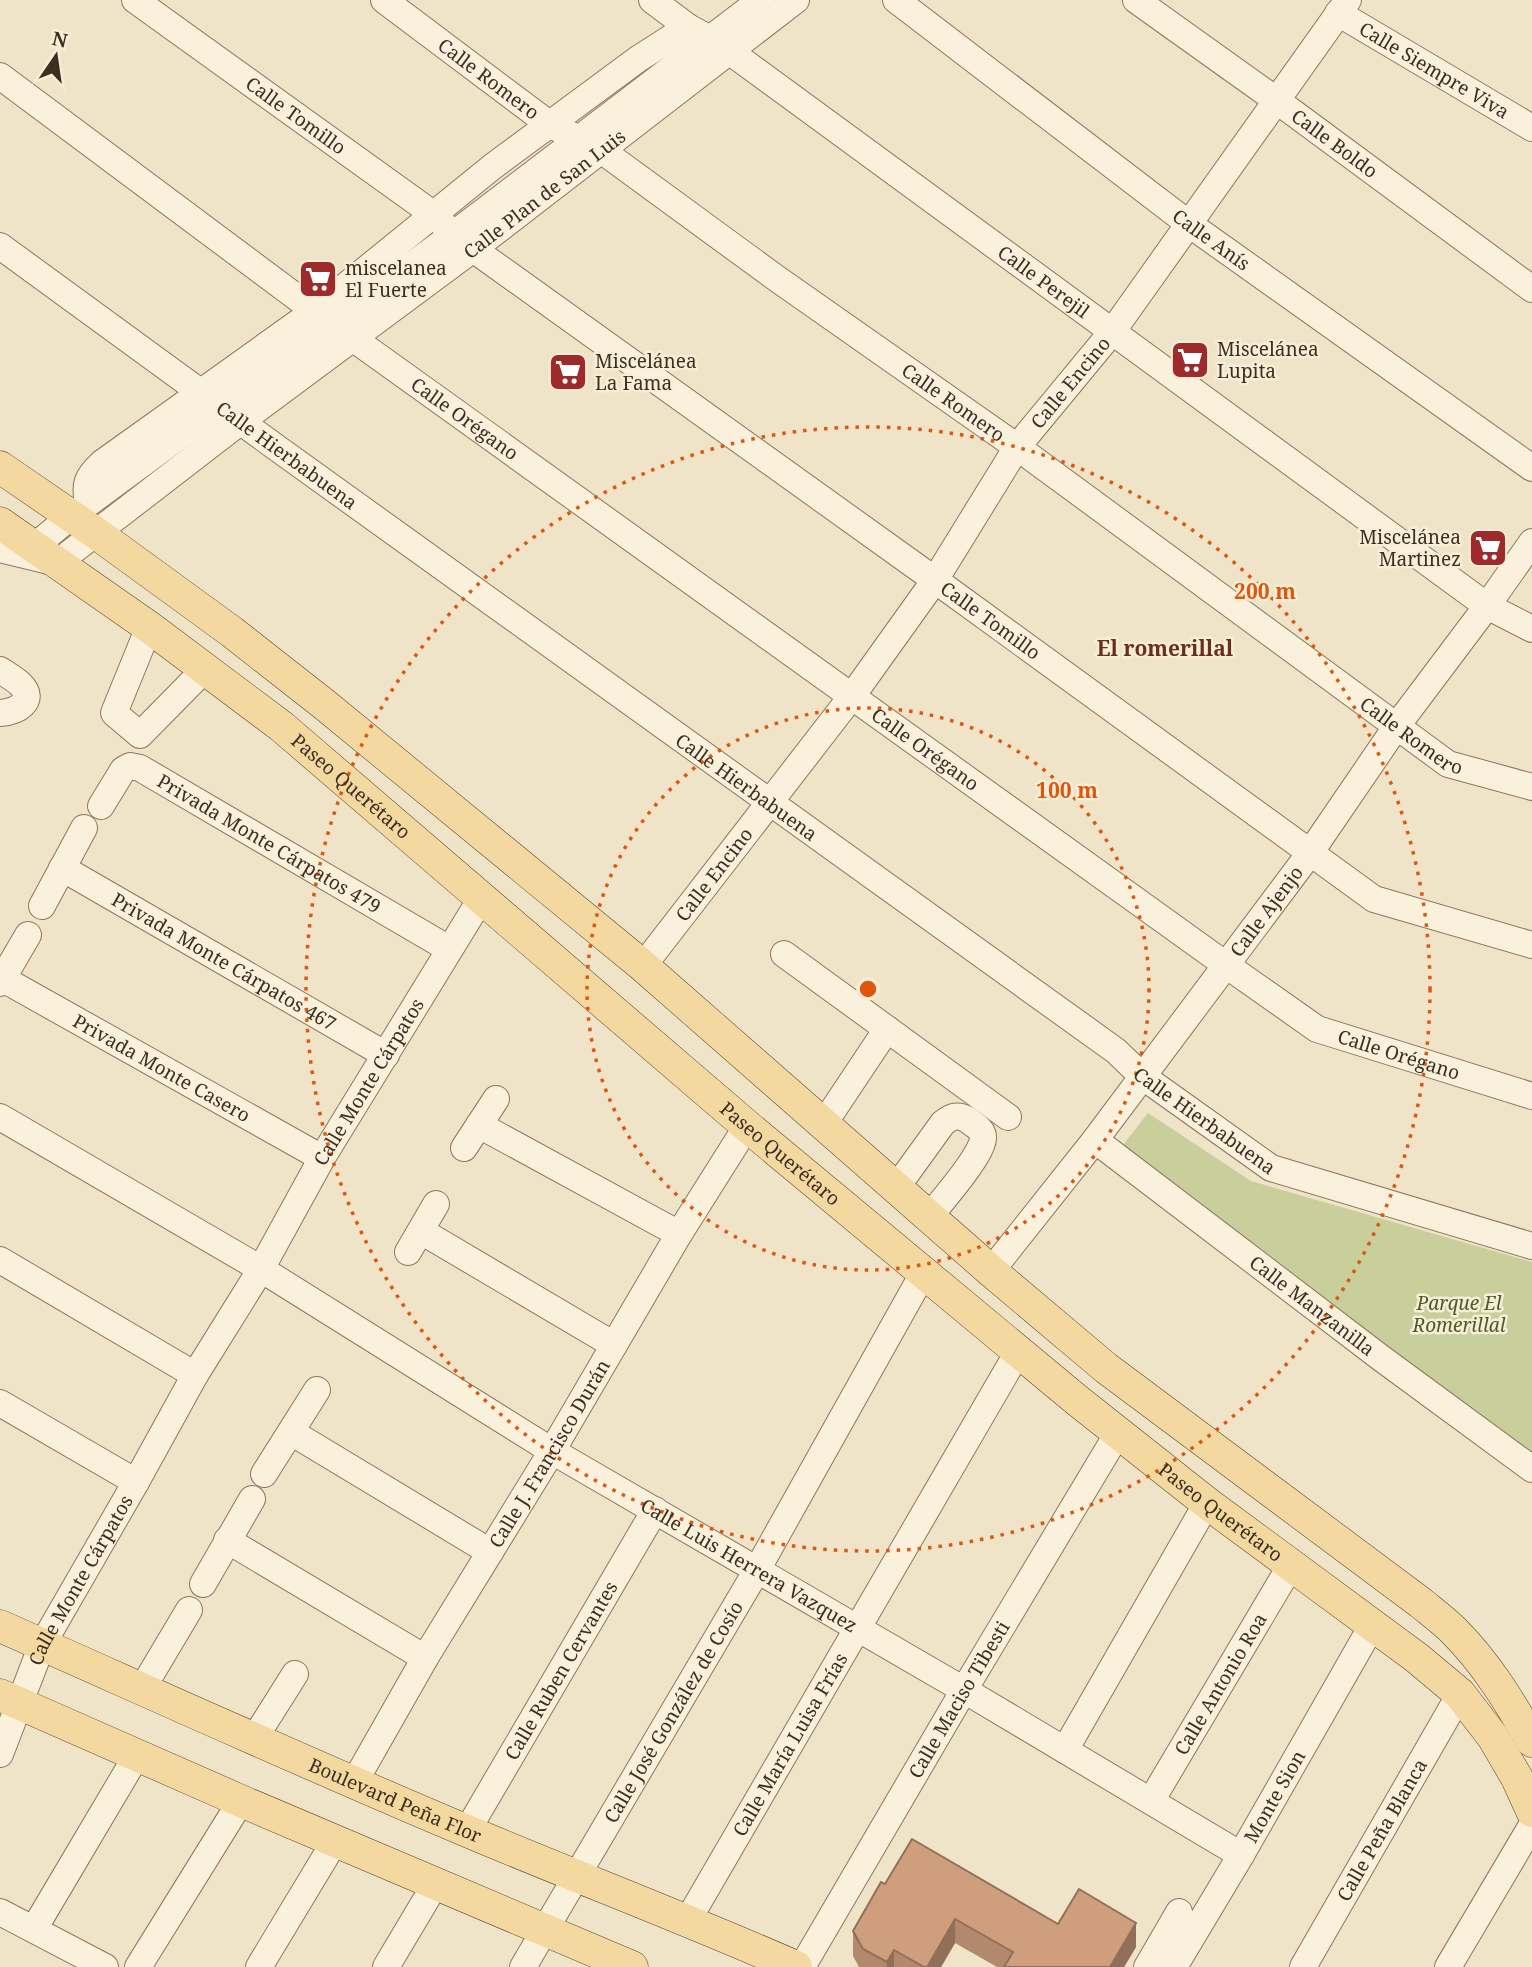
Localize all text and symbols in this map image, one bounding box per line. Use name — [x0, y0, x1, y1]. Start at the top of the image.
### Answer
street label: Calle Siempre Viva — [1354, 16, 1514, 125]
north arrow — [21, 21, 91, 91]
text: N — [50, 25, 70, 54]
street label: Calle Romero — [433, 32, 545, 125]
street label: Calle Tomillo — [240, 71, 351, 160]
street label: Calle Boldo — [1286, 103, 1383, 184]
street label: Calle Plan de San Luis — [458, 123, 631, 265]
street label: Calle Anís — [1167, 203, 1255, 276]
street label: Calle Perejil — [993, 239, 1095, 324]
place label: miscelanea El Fuerte — [345, 255, 447, 303]
supermarket icon: miscelanea El Fuerte — [297, 258, 339, 300]
street label: Calle Encino — [1025, 331, 1116, 434]
place label: Miscelánea Lupita — [1217, 336, 1319, 384]
supermarket icon: Miscelánea Lupita — [1169, 339, 1211, 381]
place label: Miscelánea La Fama — [595, 348, 697, 396]
supermarket icon: Miscelánea La Fama — [547, 351, 589, 393]
street label: Calle Romero — [896, 357, 1010, 448]
street label: Calle Orégano — [406, 371, 524, 466]
street label: Calle Hierbabuena — [211, 395, 363, 515]
place label: Miscelánea Martinez — [1359, 524, 1461, 572]
supermarket icon: Miscelánea Martinez — [1467, 527, 1509, 569]
street label: Calle Tomillo — [935, 575, 1046, 665]
text: 200 m — [1234, 577, 1296, 605]
district label: El romerillal — [1097, 634, 1234, 662]
street label: Calle Romero — [1355, 691, 1466, 780]
street label: Calle Orégano — [866, 702, 984, 797]
street label: Calle Hierbabuena — [670, 727, 823, 847]
street label: Paseo Querétaro — [286, 728, 416, 845]
street label: Privada Monte Cárpatos 479 — [152, 768, 386, 919]
text: 100 m — [1036, 776, 1098, 804]
street label: Calle Encino — [669, 822, 759, 927]
street label: Calle Ajenjo — [1224, 861, 1309, 962]
street label: Privada Monte Cárpatos 467 — [107, 886, 341, 1037]
centre of rings — [856, 977, 880, 1001]
street label: Calle Monte Cárpatos — [307, 993, 430, 1170]
street label: Privada Monte Casero — [68, 1008, 255, 1128]
street label: Calle Orégano — [1334, 1023, 1463, 1086]
street label: Calle Hierbabuena — [1128, 1061, 1281, 1180]
street label: Paseo Querétaro — [715, 1096, 846, 1211]
street label: Calle Manzanilla — [1244, 1249, 1380, 1362]
park label: Parque El Romerillal — [1412, 1290, 1506, 1338]
street label: Calle J. Francisco Durán — [483, 1355, 616, 1553]
street label: Paseo Querétaro — [1153, 1457, 1288, 1568]
street label: Calle Monte Cárpatos — [22, 1490, 139, 1669]
street label: Calle Luis Herrera Vazquez — [636, 1492, 862, 1638]
street label: Calle Ruben Cervantes — [498, 1576, 624, 1765]
street label: Calle José González de Cosío — [598, 1596, 749, 1828]
street label: Calle Antonio Roa — [1168, 1608, 1273, 1760]
street label: Calle Maciso Tibesti — [902, 1616, 1015, 1783]
street label: Calle María Luisa Frías — [726, 1648, 854, 1841]
street label: Monte Sion — [1238, 1745, 1311, 1847]
street label: Boulevard Peña Flor — [305, 1752, 486, 1849]
street label: Calle Peña Blanca — [1331, 1754, 1433, 1906]

